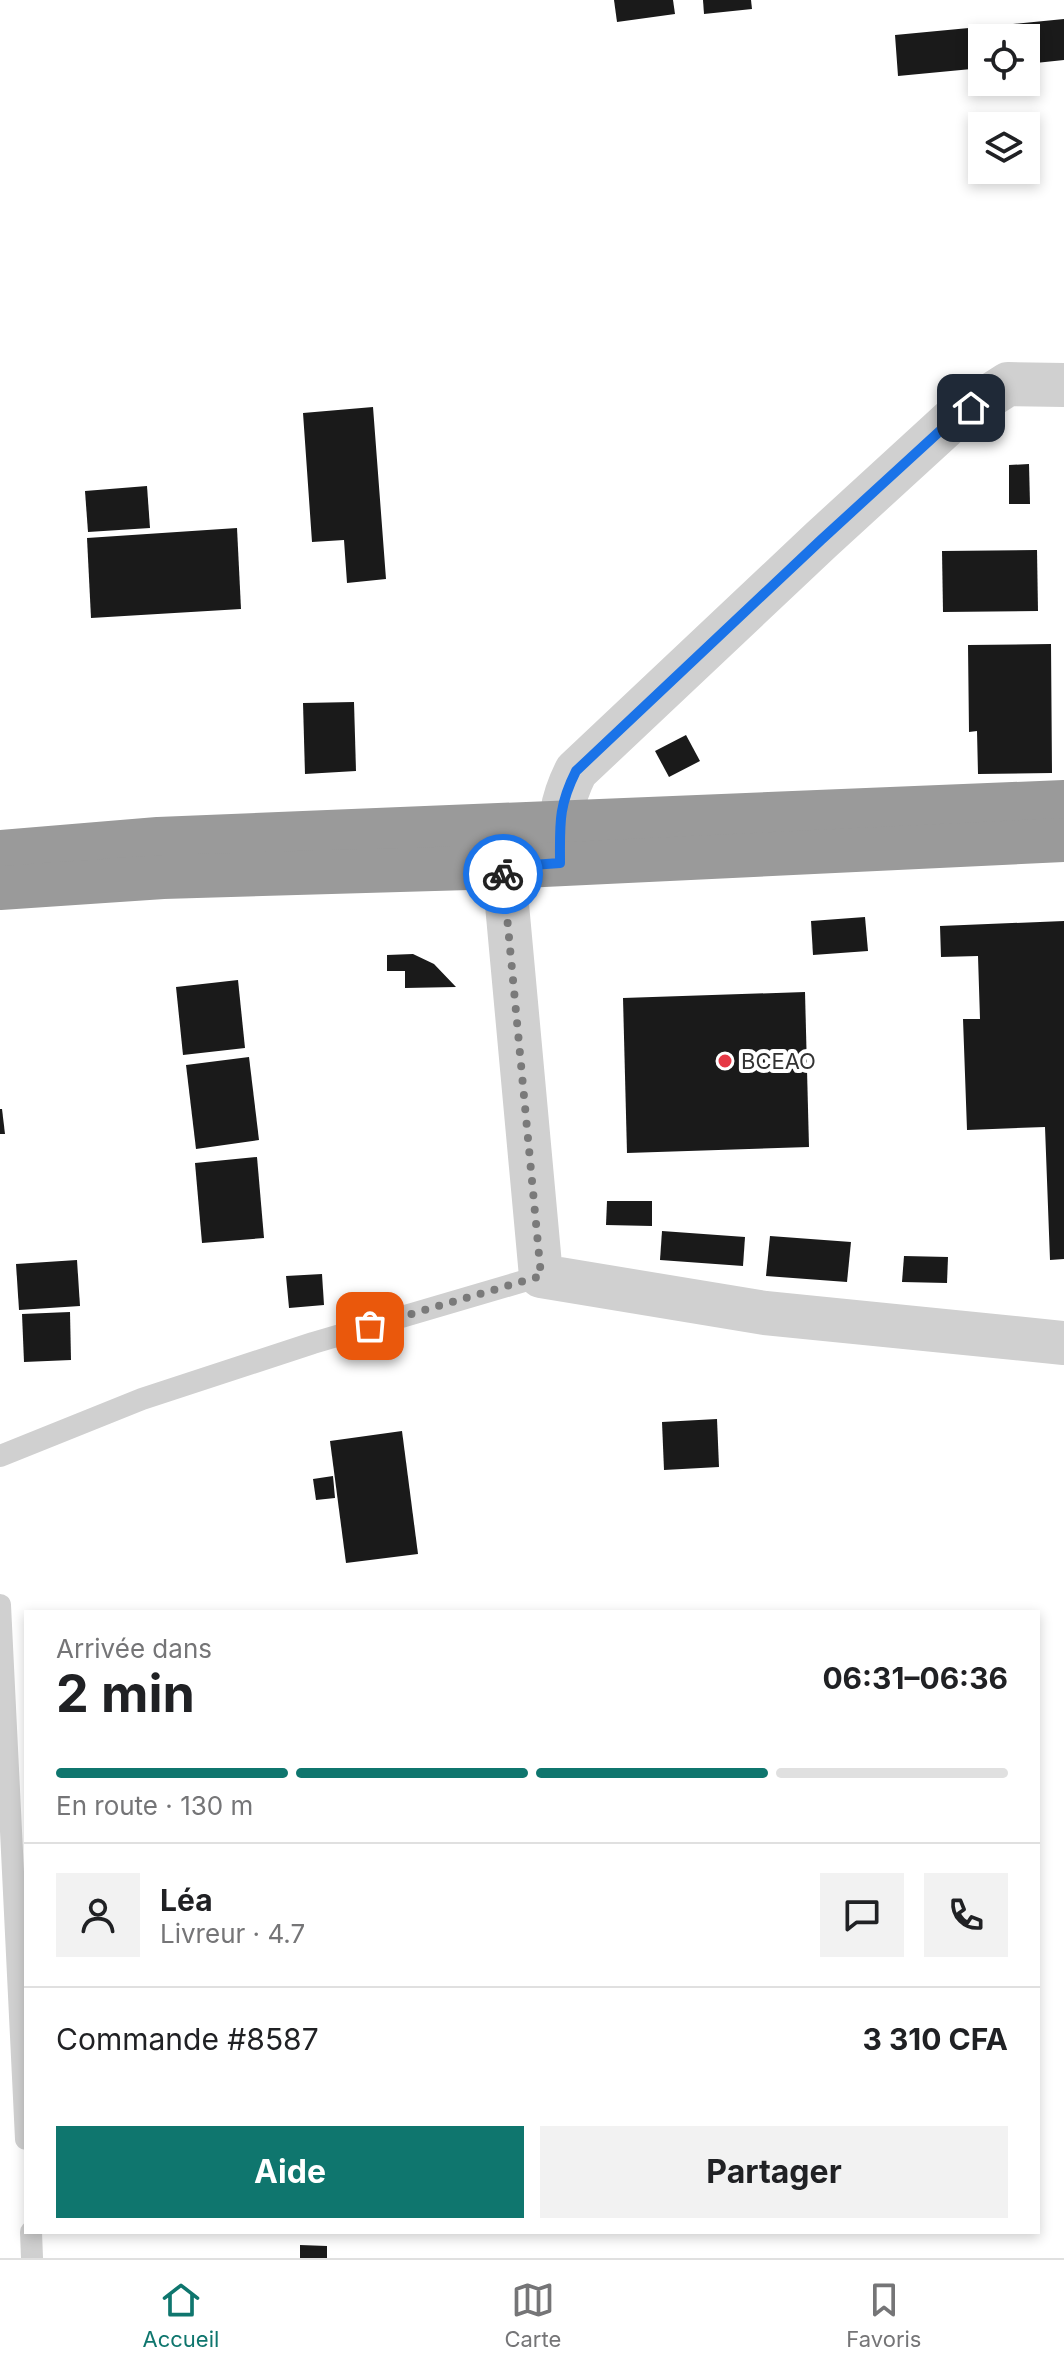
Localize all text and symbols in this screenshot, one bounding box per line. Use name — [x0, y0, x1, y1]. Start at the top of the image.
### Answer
map controls — [968, 24, 1040, 184]
button: locate — [968, 24, 1040, 96]
button: layers — [968, 112, 1040, 184]
pin — [937, 374, 1005, 442]
icon: home — [949, 386, 993, 430]
courier — [463, 834, 543, 914]
icon: bike — [481, 852, 525, 896]
place label: BCEAO — [741, 1048, 816, 1074]
marker: BCEAO — [716, 1052, 734, 1070]
pin — [336, 1292, 404, 1360]
icon: bag — [348, 1304, 392, 1348]
text: Arrivée dans — [56, 1633, 212, 1664]
text: 06:31–06:36 — [822, 1660, 1008, 1696]
text: 2 min — [56, 1662, 195, 1725]
text: En route · 130 m — [56, 1790, 253, 1821]
button: person — [56, 1873, 140, 1957]
button: chat — [820, 1873, 904, 1957]
button: phone — [924, 1873, 1008, 1957]
text: Léa — [160, 1882, 213, 1918]
text: Livreur · 4.7 — [160, 1918, 305, 1949]
text: Commande #8587 — [56, 2021, 319, 2057]
text: 3 310 CFA — [862, 2021, 1008, 2057]
button: Aide — [56, 2126, 524, 2218]
button: Partager — [540, 2126, 1008, 2218]
tab: Accueil — [143, 2278, 219, 2352]
tab: Carte — [504, 2278, 561, 2352]
tab: Favoris — [846, 2278, 921, 2352]

